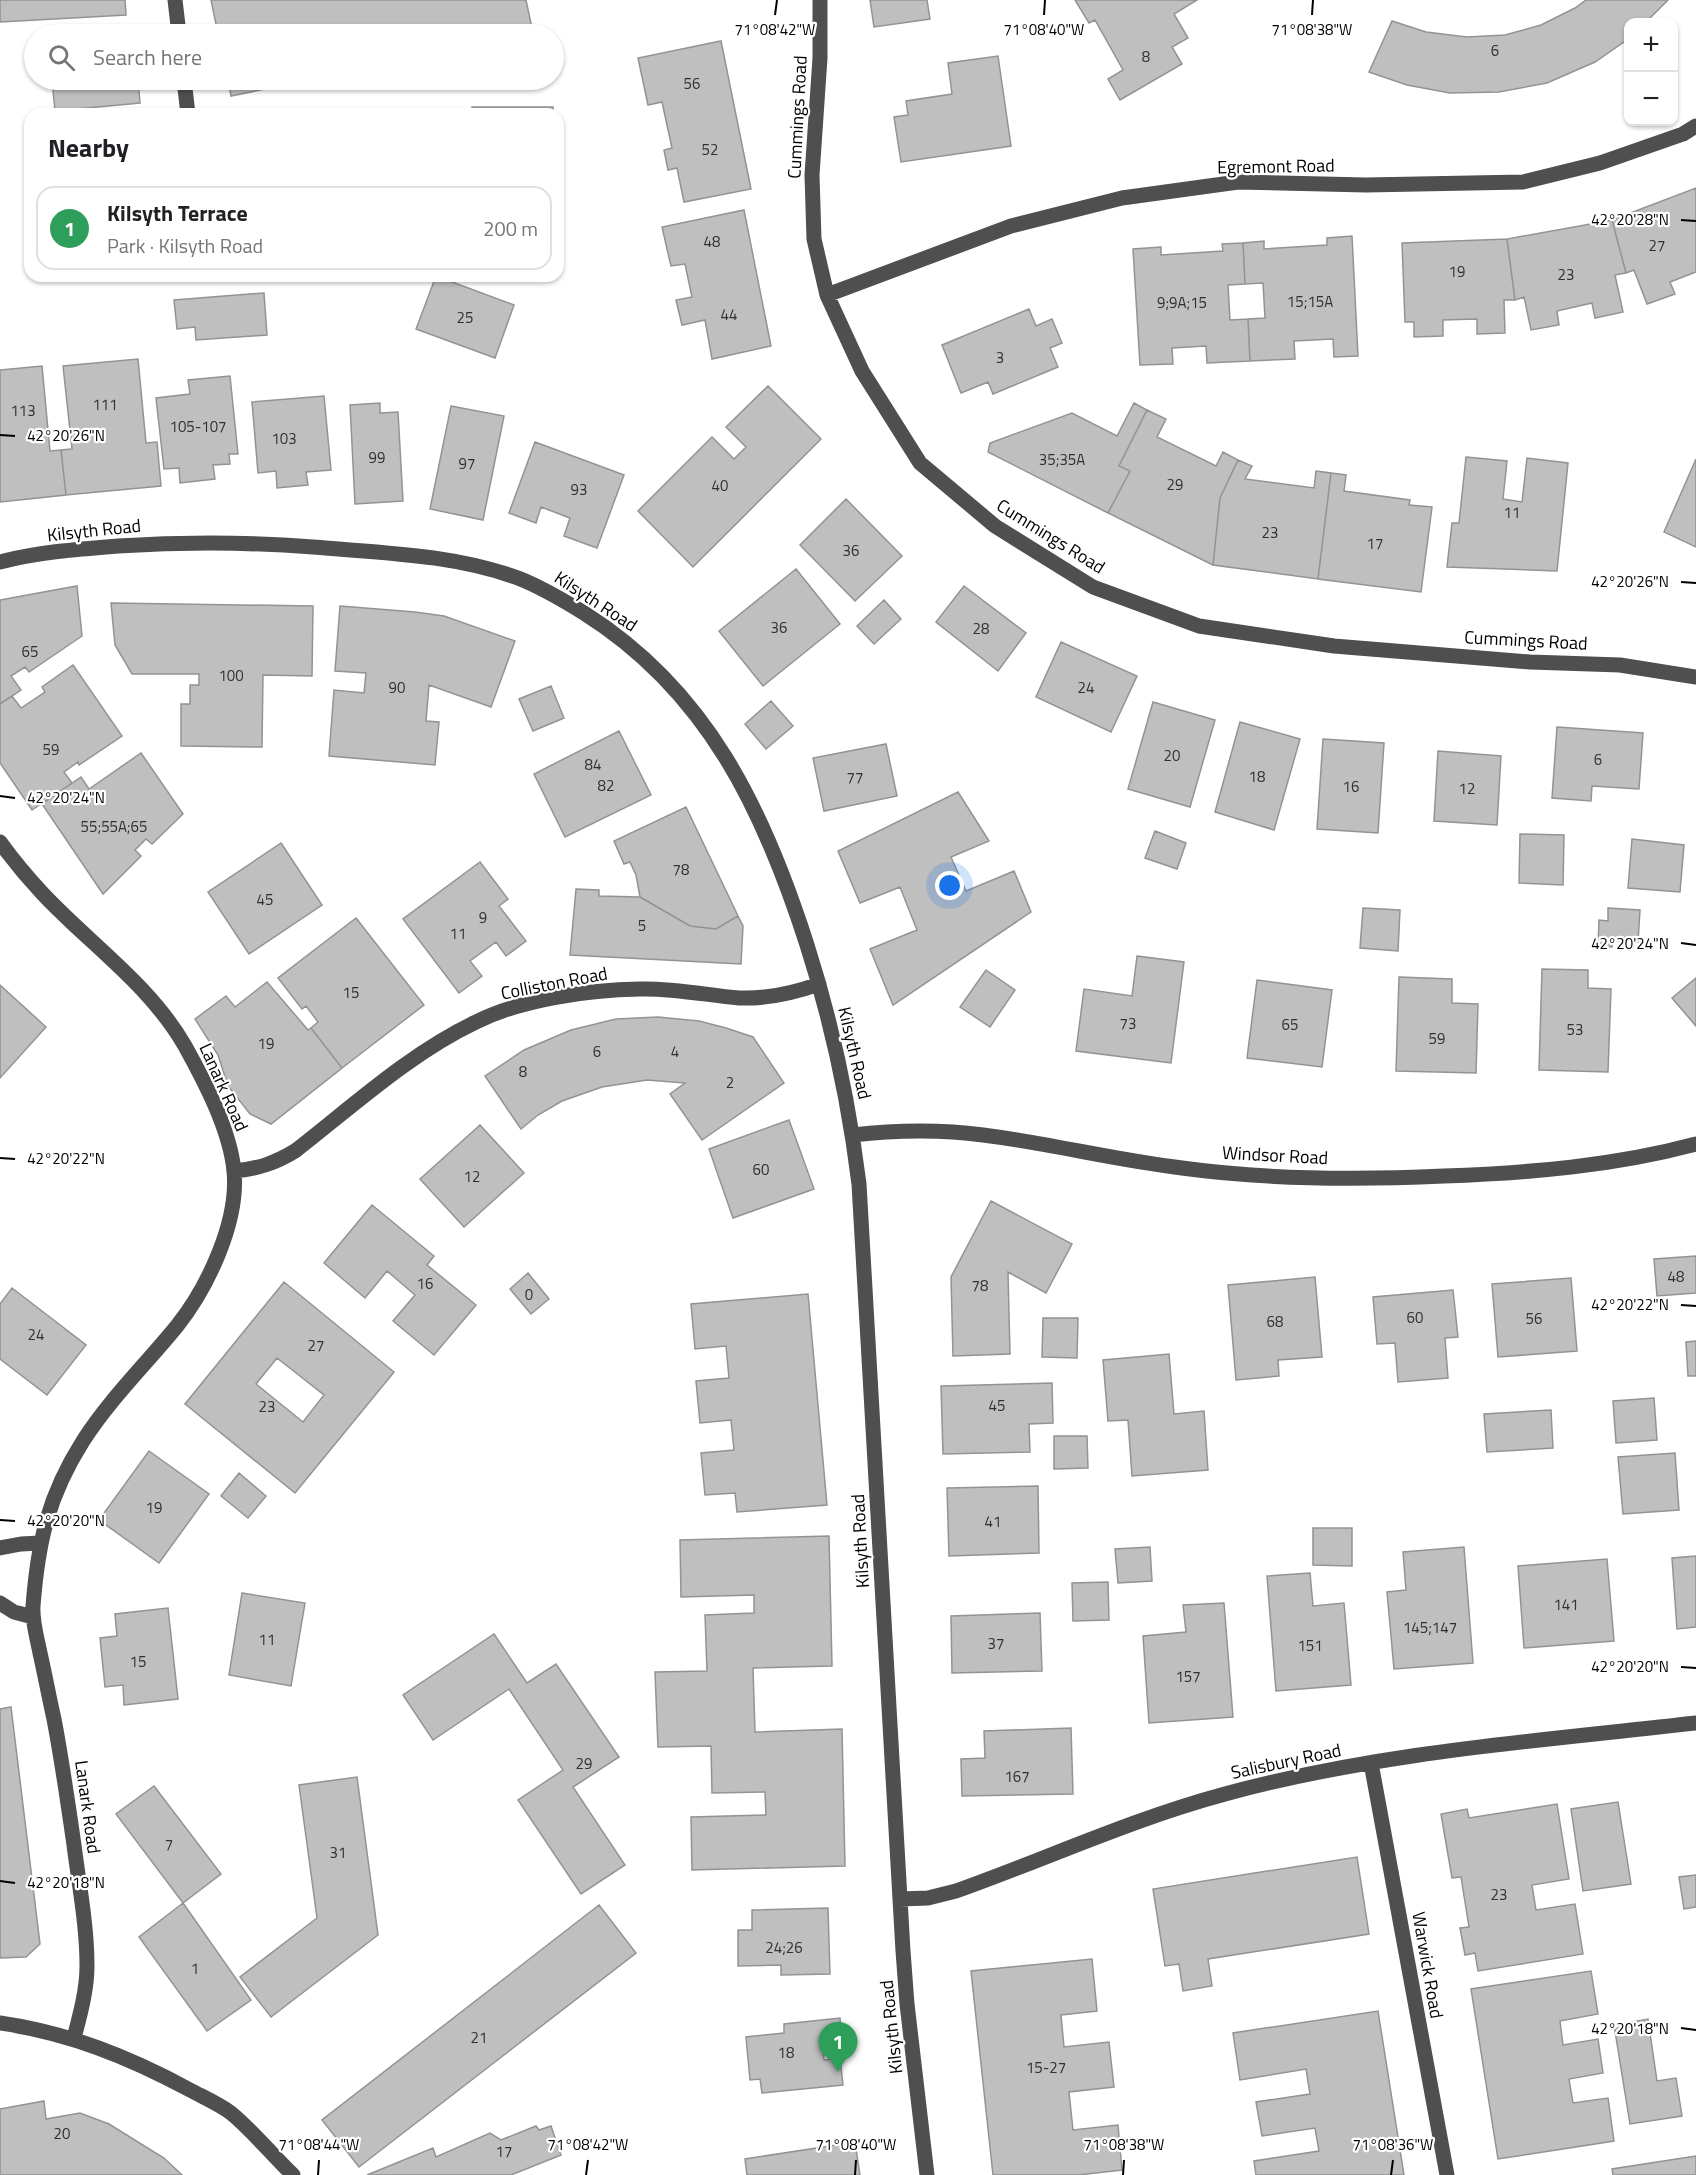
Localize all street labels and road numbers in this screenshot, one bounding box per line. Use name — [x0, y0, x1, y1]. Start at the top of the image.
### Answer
street label: Cummings Road — [780, 55, 814, 179]
street label: Egremont Road — [1217, 151, 1335, 181]
street label: Cummings Road — [992, 492, 1110, 580]
street label: Kilsyth Road — [46, 512, 142, 548]
street label: Kilsyth Road — [549, 564, 643, 638]
street label: Cummings Road — [1464, 623, 1588, 657]
street label: Colliston Road — [498, 959, 610, 1007]
street label: Kilsyth Road — [831, 1004, 879, 1102]
street label: Lanark Road — [193, 1039, 255, 1135]
street label: Windsor Road — [1221, 1139, 1329, 1171]
street label: Kilsyth Road — [844, 1493, 876, 1589]
street label: Salisbury Road — [1228, 1736, 1344, 1786]
street label: Lanark Road — [68, 1759, 108, 1855]
street label: Warwick Road — [1405, 1909, 1451, 2021]
street label: Kilsyth Road — [873, 1979, 909, 2075]

